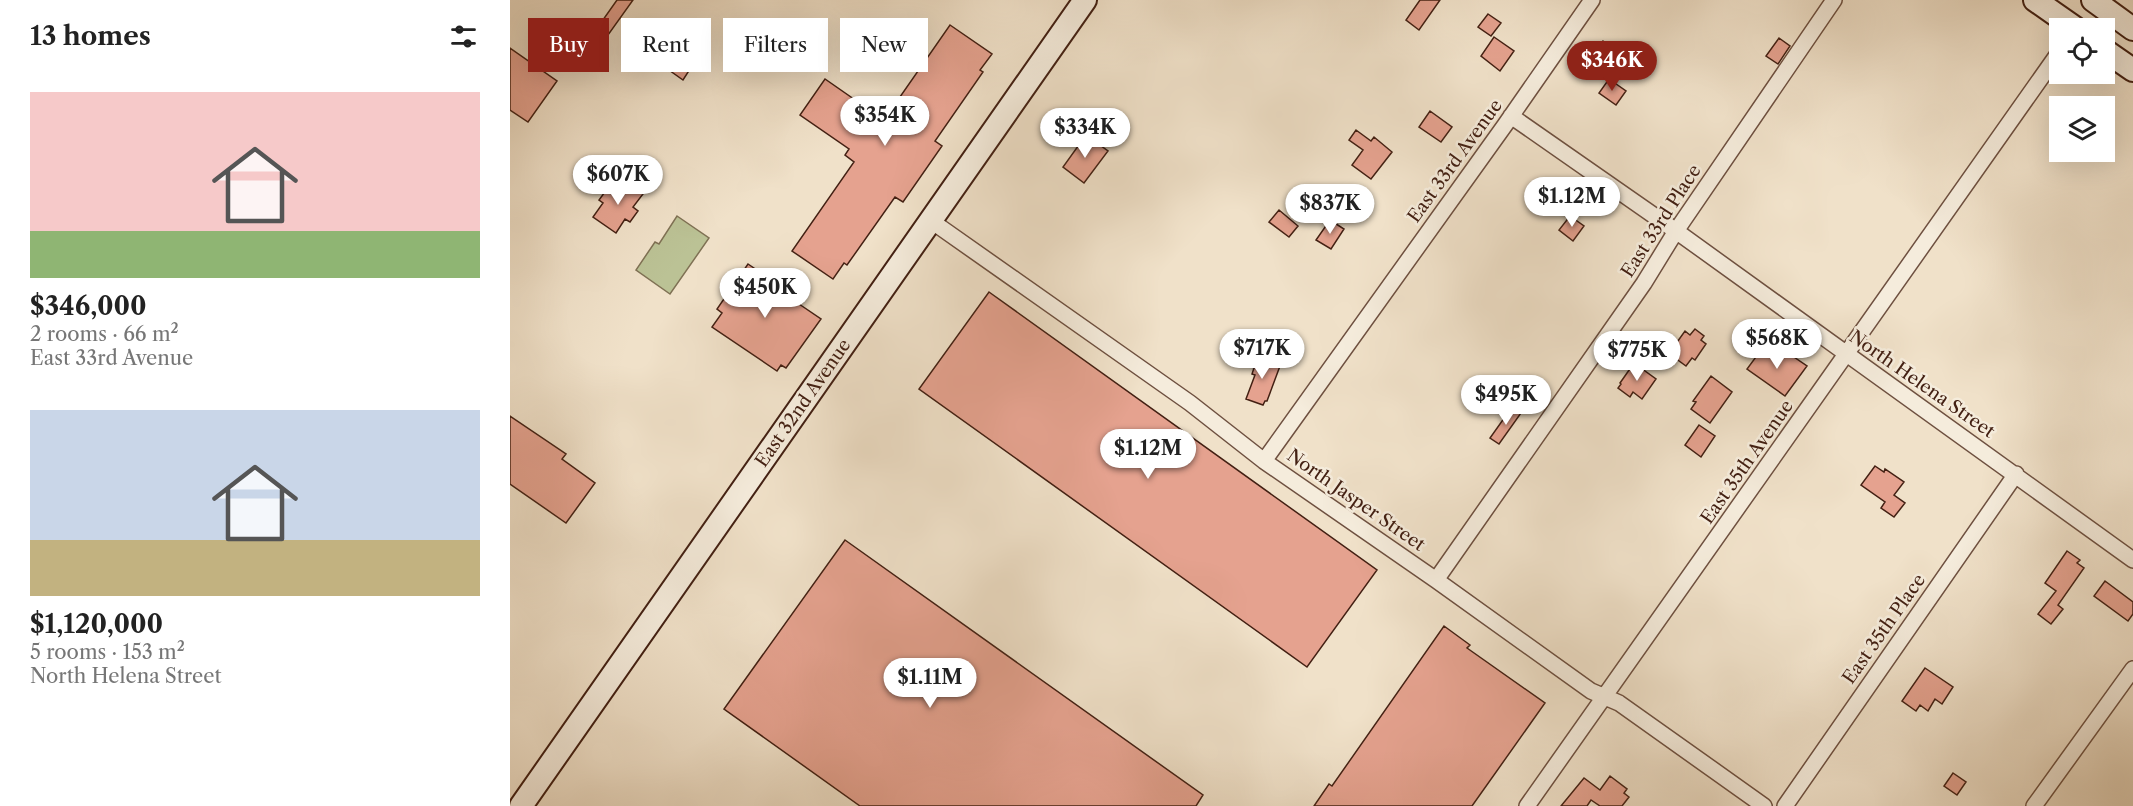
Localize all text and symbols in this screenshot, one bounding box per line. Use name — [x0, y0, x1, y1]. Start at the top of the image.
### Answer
chip: Buy — [528, 18, 609, 72]
chip: Rent — [621, 18, 711, 72]
chip: Filters — [723, 18, 828, 72]
chip: New — [840, 18, 928, 72]
map controls — [2049, 18, 2115, 162]
button: locate — [2049, 18, 2115, 84]
text: 13 homes — [30, 20, 151, 52]
icon: filters — [447, 20, 480, 53]
pin: $346K — [1570, 41, 1654, 92]
text: $346K — [1581, 48, 1643, 72]
street label: East 33rd Avenue — [1403, 95, 1507, 227]
pin: $354K — [843, 96, 927, 147]
button: layers — [2049, 96, 2115, 162]
text: $354K — [854, 103, 916, 127]
pin: $334K — [1043, 108, 1127, 159]
text: $334K — [1054, 115, 1116, 139]
icon: home — [201, 131, 309, 239]
pin: $607K — [576, 155, 660, 206]
street label: East 33rd Place — [1616, 161, 1706, 281]
text: $607K — [587, 162, 649, 186]
pin: $1.12M — [1523, 177, 1621, 228]
pin: $837K — [1288, 184, 1372, 235]
text: $1.12M — [1538, 184, 1606, 208]
text: $837K — [1299, 191, 1361, 215]
pin: $450K — [723, 268, 807, 319]
text: $450K — [734, 275, 796, 299]
text: $346,000 — [30, 290, 147, 322]
pin: $568K — [1735, 319, 1819, 370]
text: 2 rooms · 66 m² — [30, 322, 179, 346]
text: $568K — [1746, 326, 1808, 350]
street label: North Helena Street — [1845, 326, 1999, 443]
pin: $717K — [1220, 329, 1304, 380]
pin: $775K — [1595, 331, 1679, 382]
street label: East 32nd Avenue — [751, 335, 855, 471]
text: $717K — [1233, 336, 1291, 360]
text: $775K — [1608, 338, 1666, 362]
text: East 33rd Avenue — [30, 346, 193, 370]
pin: $495K — [1464, 375, 1548, 426]
text: $495K — [1475, 382, 1537, 406]
street label: East 35th Avenue — [1696, 396, 1798, 528]
pin: $1.12M — [1099, 429, 1197, 480]
text: $1.12M — [1114, 436, 1182, 460]
street label: North Jasper Street — [1283, 444, 1430, 556]
icon: home — [201, 449, 309, 557]
street label: East 35th Place — [1838, 570, 1930, 688]
text: $1,120,000 — [30, 608, 163, 640]
text: 5 rooms · 153 m² — [30, 640, 185, 664]
pin: $1.11M — [881, 658, 979, 709]
text: North Helena Street — [30, 664, 221, 688]
text: $1.11M — [898, 665, 962, 689]

